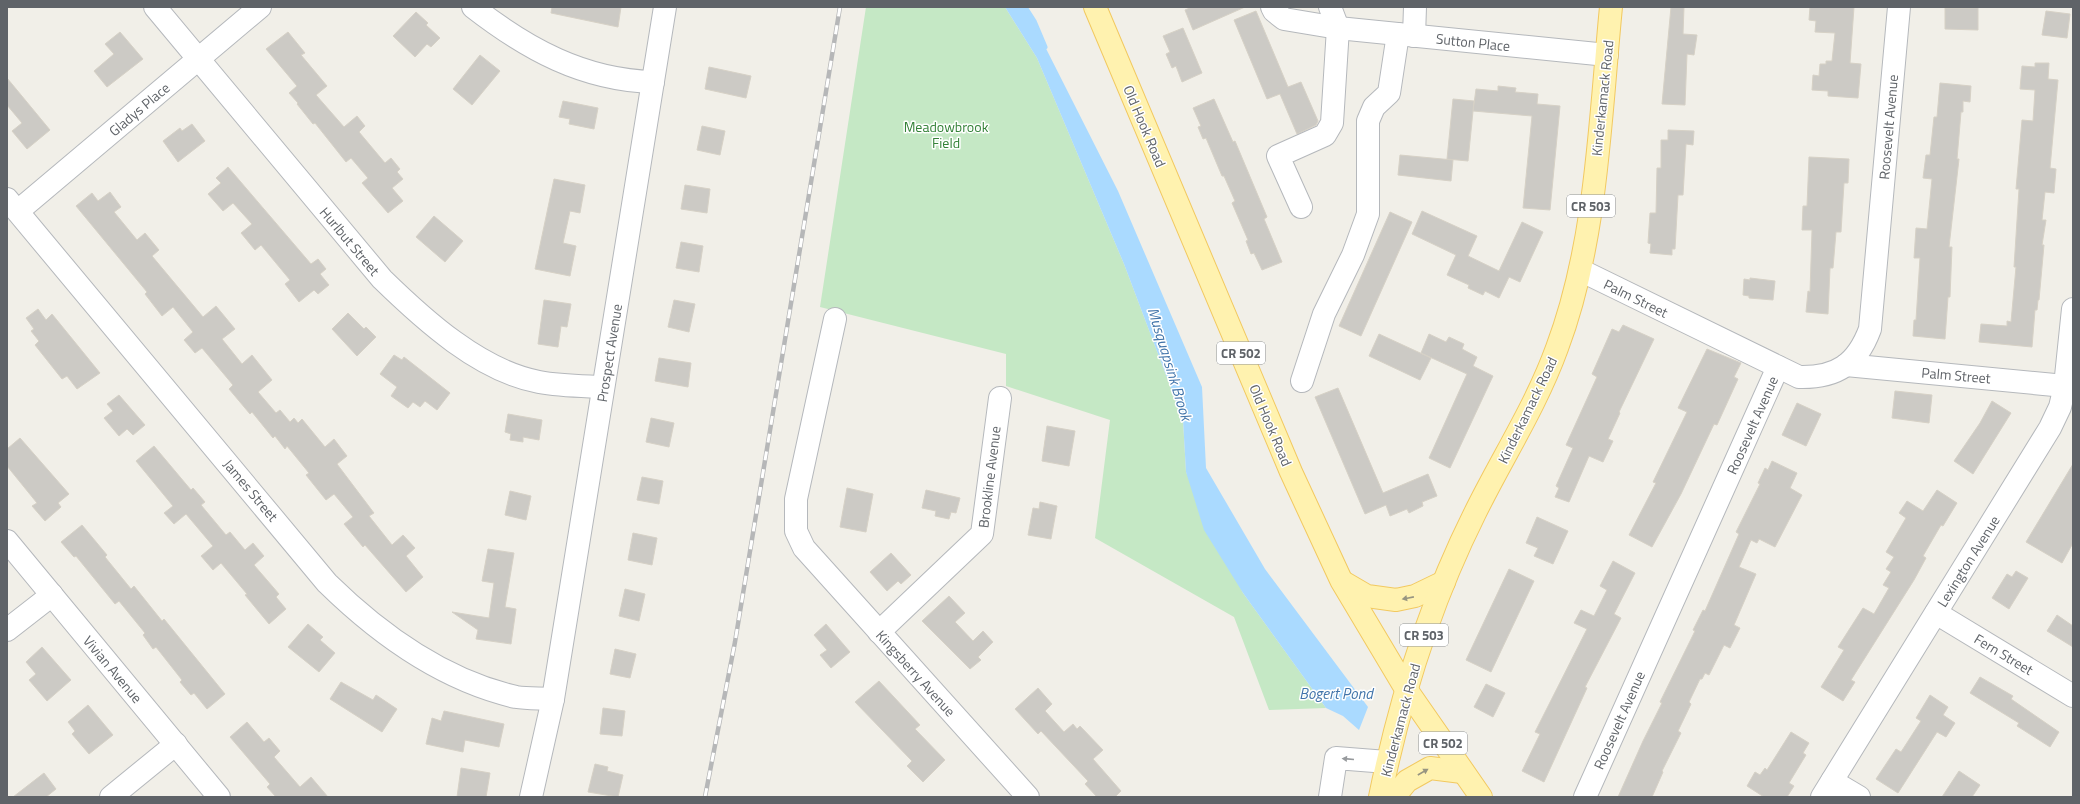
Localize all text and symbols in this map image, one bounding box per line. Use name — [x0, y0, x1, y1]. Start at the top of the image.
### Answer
street label: Sutton Place — [1435, 28, 1511, 56]
street label: Kinderkamack Road — [1585, 39, 1619, 157]
street label: Roosevelt Avenue — [1873, 74, 1903, 180]
street label: Gladys Place — [104, 77, 174, 141]
street label: Old Hook Road — [1118, 82, 1172, 170]
park label: Meadowbrook Field — [904, 116, 989, 153]
road number: CR 503 — [1567, 195, 1615, 217]
street label: Hurlbut Street — [315, 202, 385, 280]
street label: Palm Street — [1600, 273, 1672, 323]
street label: Prospect Avenue — [591, 302, 627, 404]
water label: Musquapsink Brook — [1142, 305, 1199, 426]
road number: CR 502 — [1217, 342, 1265, 364]
street label: Kinderkamack Road — [1492, 353, 1562, 467]
street label: Palm Street — [1921, 362, 1992, 388]
street label: Roosevelt Avenue — [1721, 373, 1783, 477]
street label: Old Hook Road — [1244, 381, 1298, 469]
street label: Brookline Avenue — [972, 425, 1006, 529]
street label: James Street — [219, 454, 283, 526]
street label: Lexington Avenue — [1931, 511, 2005, 611]
one-way arrow — [1402, 595, 1414, 601]
road number: CR 503 — [1400, 624, 1448, 646]
street label: Kingsberry Avenue — [871, 625, 961, 721]
street label: Fern Street — [1970, 628, 2038, 680]
street label: Vivian Avenue — [78, 631, 148, 707]
street label: Kinderkamack Road — [1375, 661, 1425, 779]
street label: Roosevelt Avenue — [1588, 668, 1650, 772]
water label: Bogert Pond — [1299, 682, 1374, 705]
road number: CR 502 — [1419, 732, 1467, 754]
one-way arrow — [1342, 755, 1354, 762]
one-way arrow — [1417, 769, 1429, 776]

